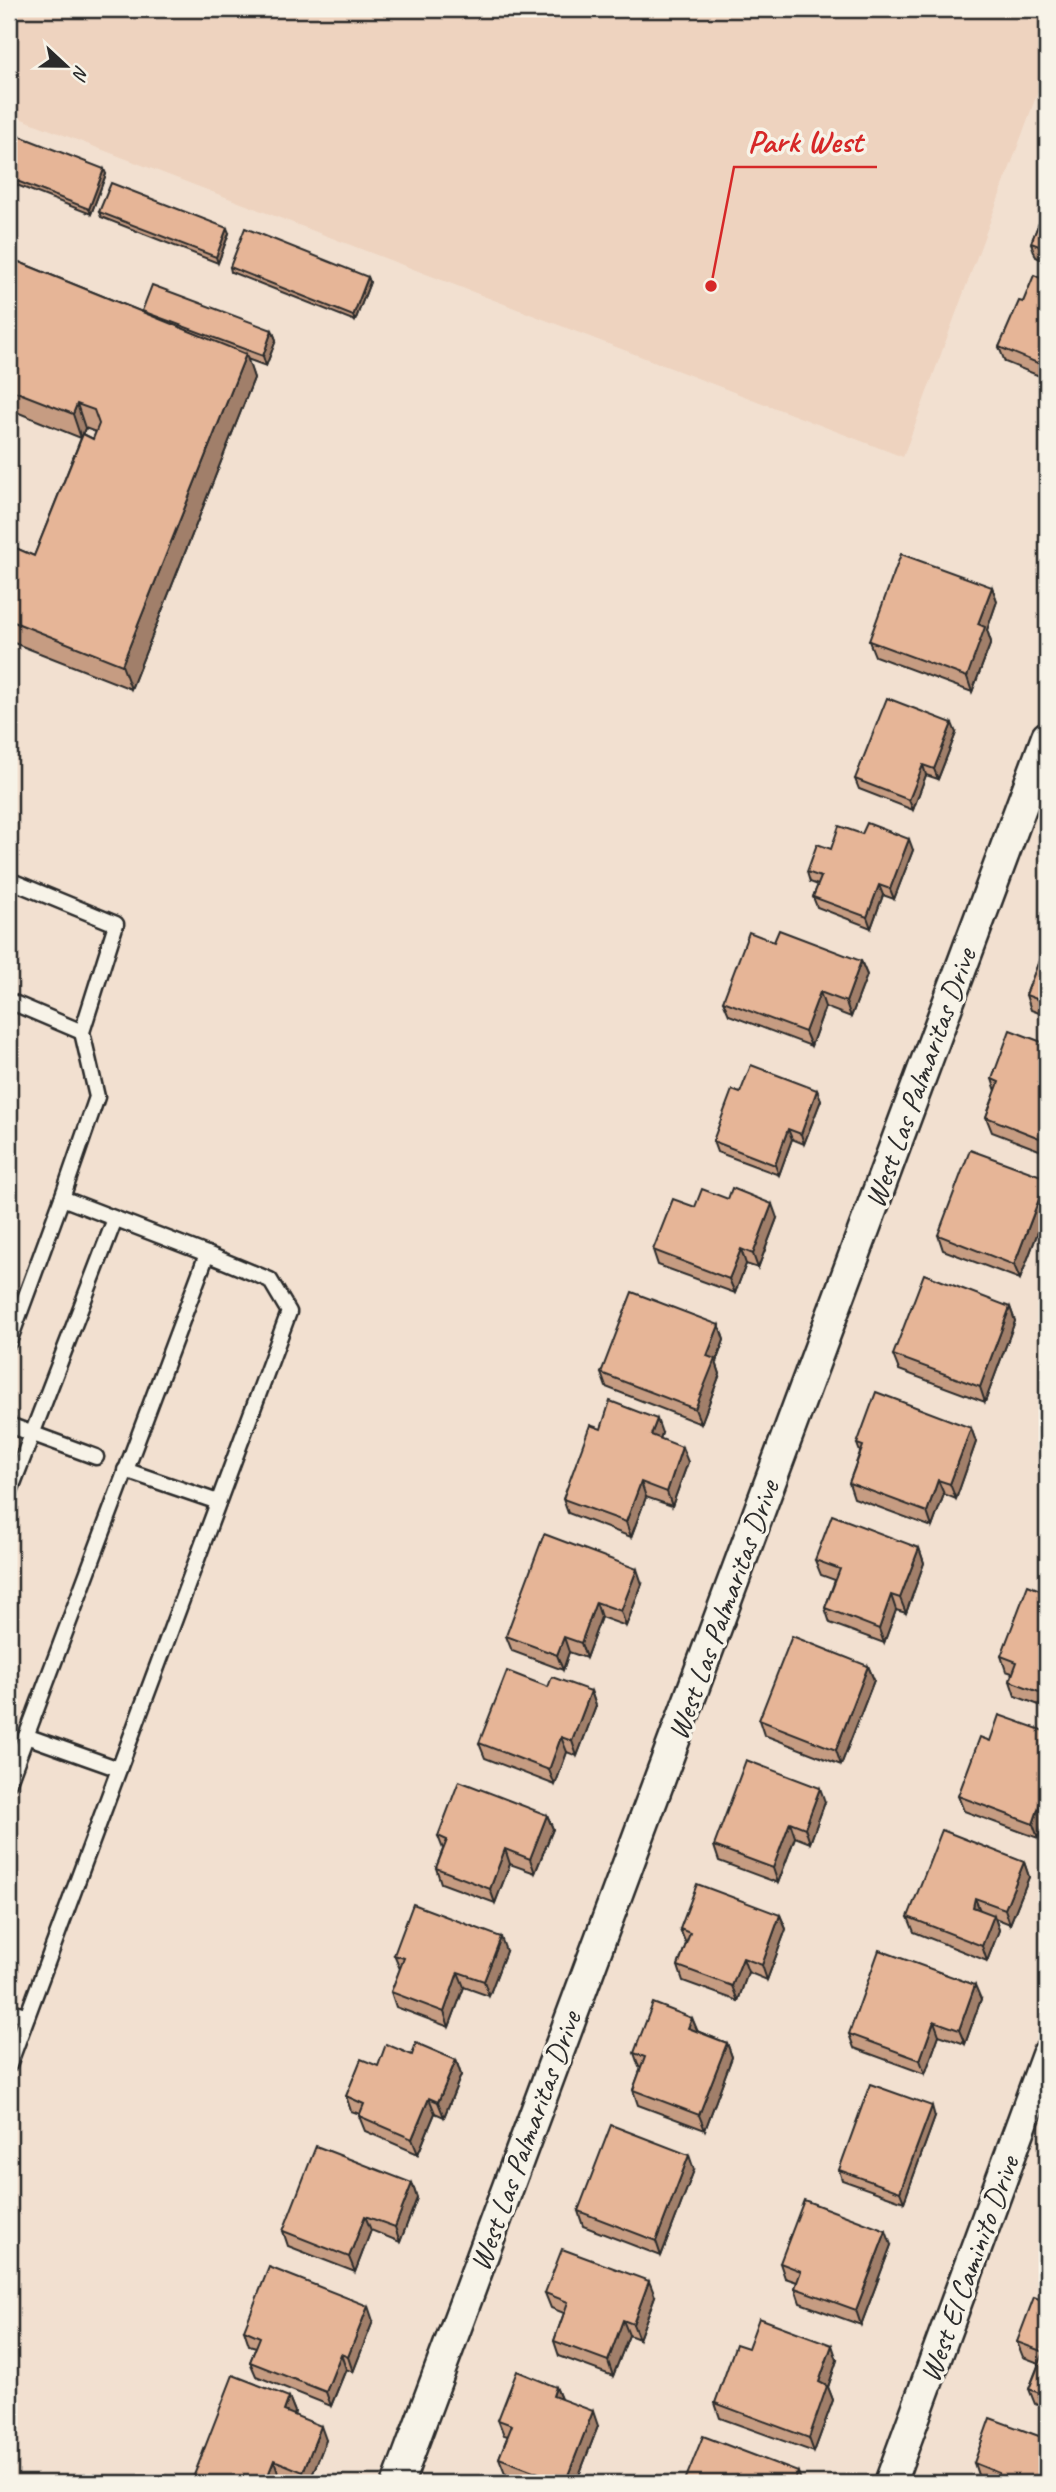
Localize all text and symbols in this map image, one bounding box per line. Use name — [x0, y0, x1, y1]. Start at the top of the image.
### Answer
north arrow — [32, 32, 102, 102]
text: N — [66, 62, 94, 85]
callout: Park West — [734, 114, 877, 167]
text: Park West — [748, 121, 866, 162]
street label: West Las Palmaritas Drive — [855, 941, 985, 1213]
street label: West Las Palmaritas Drive — [658, 1473, 788, 1745]
street label: West Las Palmaritas Drive — [460, 2004, 590, 2276]
street label: West El Caminito Drive — [911, 2149, 1028, 2387]

